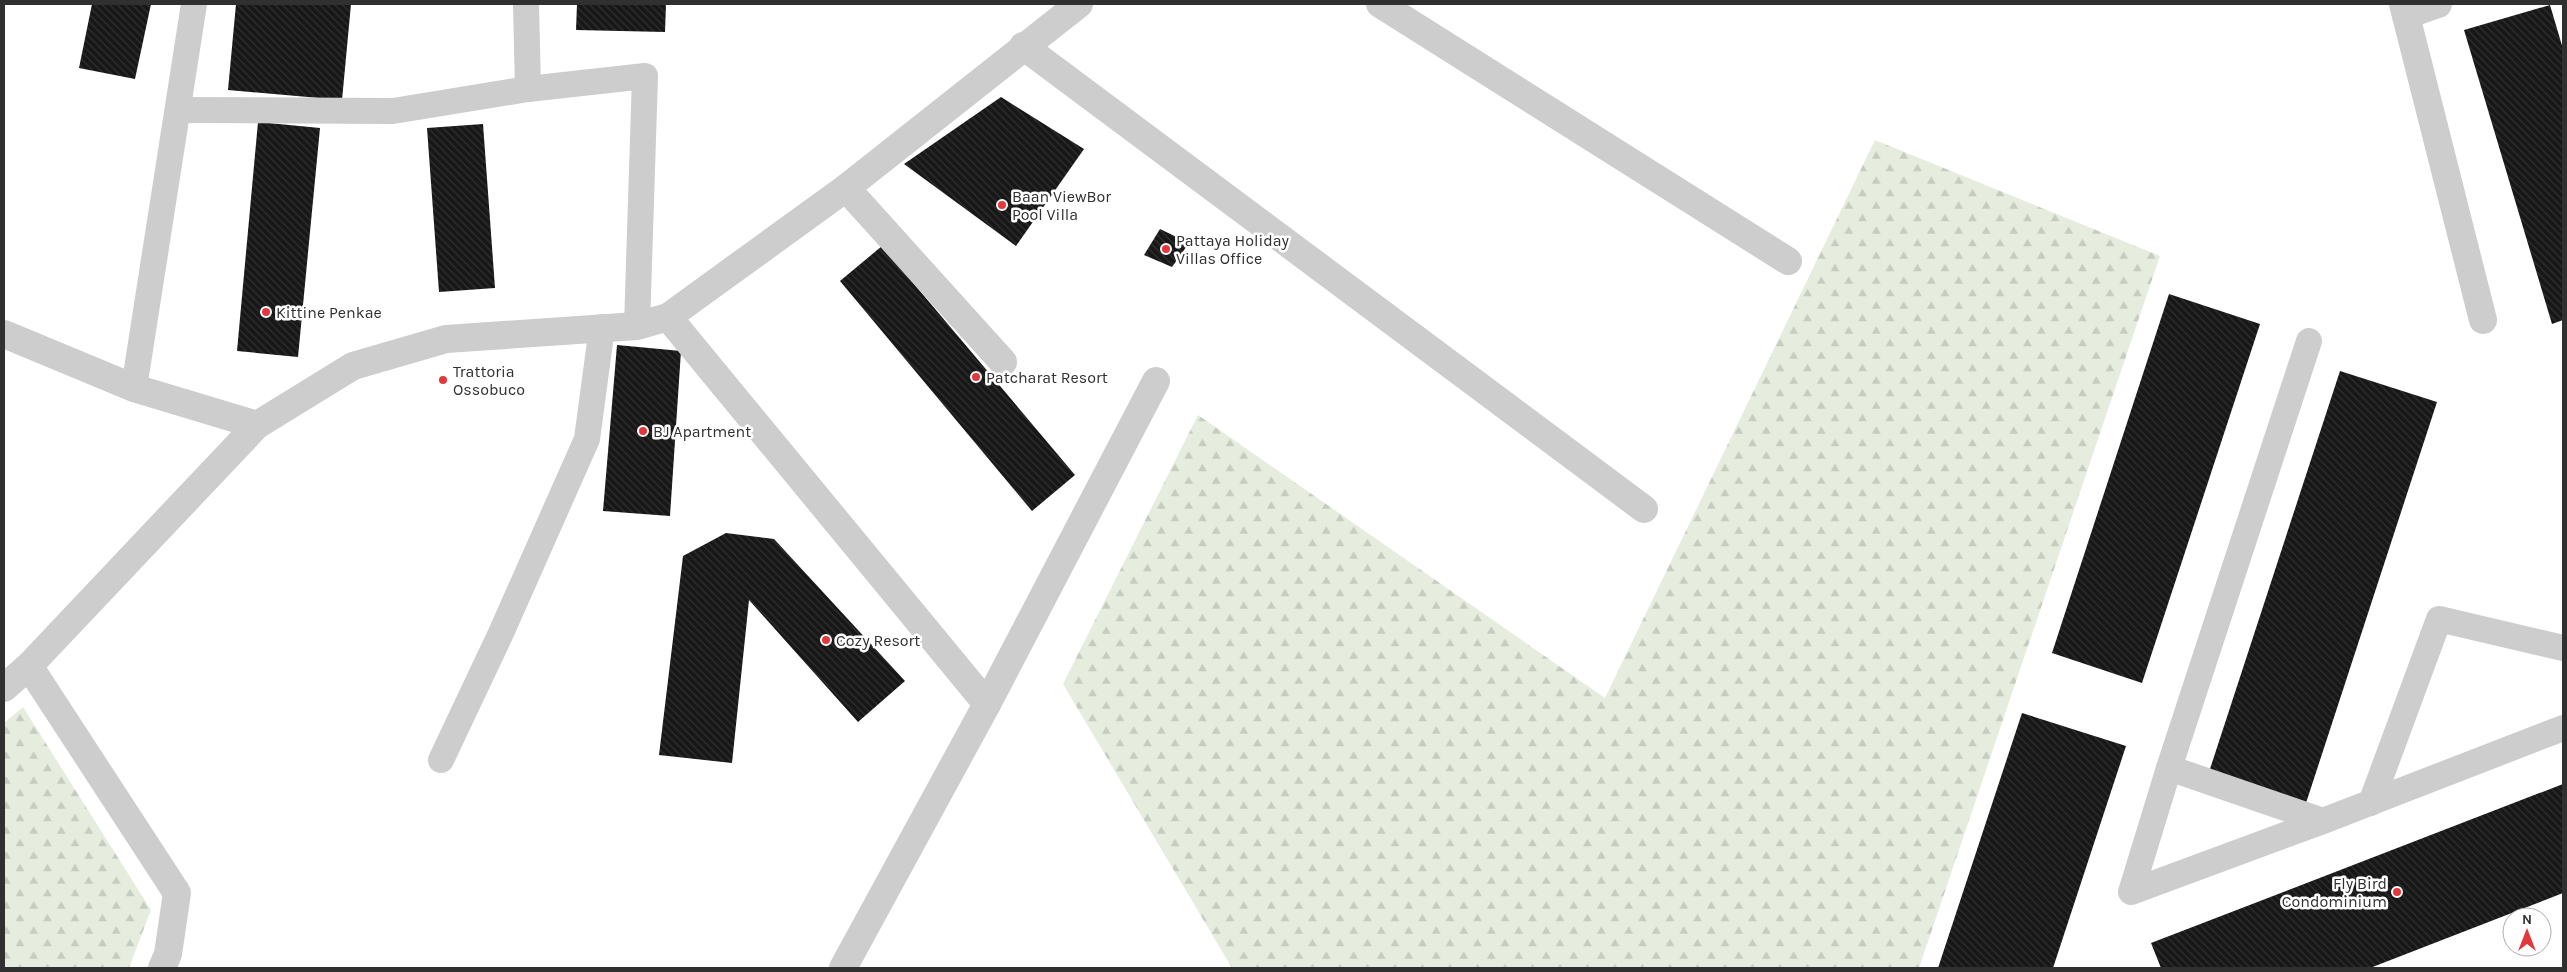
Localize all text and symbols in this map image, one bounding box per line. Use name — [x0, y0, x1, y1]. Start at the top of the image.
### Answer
place label: Baan ViewBor Pool Villa — [1012, 187, 1111, 224]
marker: Baan ViewBor Pool Villa — [996, 199, 1008, 211]
place label: Pattaya Holiday Villas Office — [1176, 231, 1290, 268]
marker: Pattaya Holiday Villas Office — [1160, 243, 1172, 255]
place label: Kittine Penkae — [276, 303, 382, 322]
marker: Kittine Penkae — [260, 306, 272, 318]
place label: Trattoria Ossobuco — [453, 362, 525, 399]
place label: Patcharat Resort — [986, 368, 1108, 387]
marker: Patcharat Resort — [970, 371, 982, 383]
marker: Trattoria Ossobuco — [437, 374, 449, 386]
place label: BJ Apartment — [653, 422, 751, 441]
marker: BJ Apartment — [637, 425, 649, 437]
place label: Cozy Resort — [836, 631, 920, 650]
marker: Cozy Resort — [820, 634, 832, 646]
place label: Fly Bird Condominium — [2282, 874, 2387, 911]
marker: Fly Bird Condominium — [2391, 886, 2403, 898]
north arrow — [2502, 907, 2552, 957]
text: N — [2522, 911, 2532, 928]

